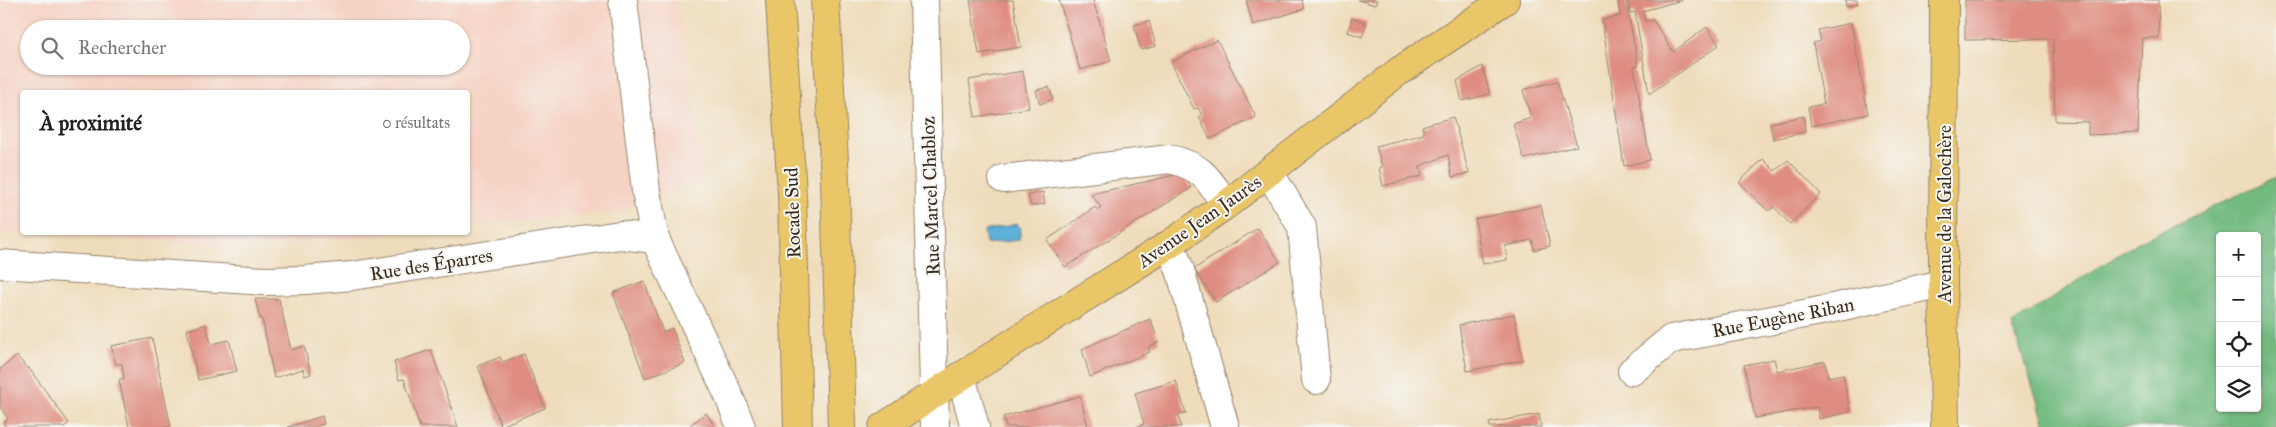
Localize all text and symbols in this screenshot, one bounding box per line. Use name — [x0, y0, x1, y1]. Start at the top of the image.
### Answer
search box — [20, 20, 470, 75]
icon: search — [38, 34, 66, 62]
text: Rechercher — [78, 36, 166, 59]
text: À proximité — [40, 110, 142, 136]
text: 0 résultats — [382, 113, 450, 132]
street label: Rue Marcel Chabloz — [916, 116, 945, 276]
street label: Avenue de la Galochère — [1933, 125, 1956, 304]
street label: Rocade Sud — [779, 167, 806, 259]
street label: Avenue Jean Jaurès — [1132, 170, 1266, 274]
map controls — [2216, 232, 2261, 412]
button: + — [2216, 232, 2261, 277]
street label: Rue des Éparres — [368, 242, 494, 286]
button: − — [2216, 277, 2261, 322]
street label: Rue Eugène Riban — [1710, 292, 1856, 344]
button: locate — [2216, 322, 2261, 367]
button: layers — [2216, 367, 2261, 412]

